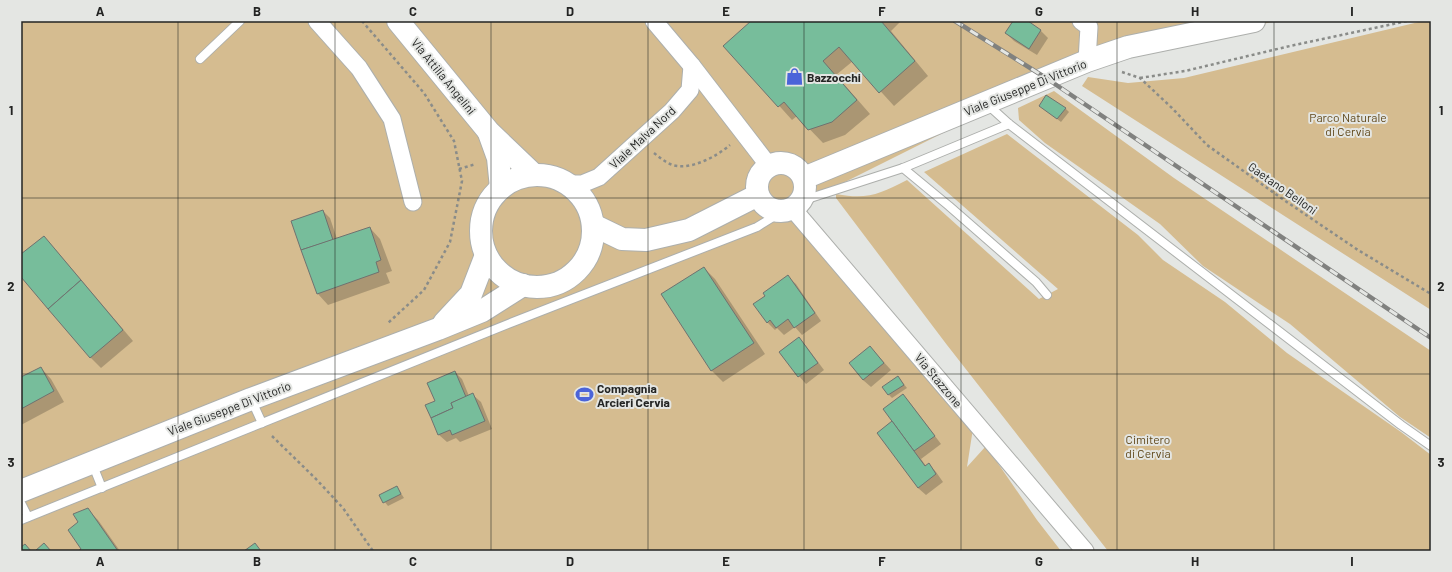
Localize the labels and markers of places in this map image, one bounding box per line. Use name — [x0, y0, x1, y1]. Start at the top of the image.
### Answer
shop icon: Bazzocchi — [784, 67, 804, 87]
place label: Bazzocchi — [807, 70, 861, 84]
place label: Compagnia Arcieri Cervia — [597, 381, 670, 409]
sports icon: Compagnia Arcieri Cervia — [574, 385, 594, 405]

